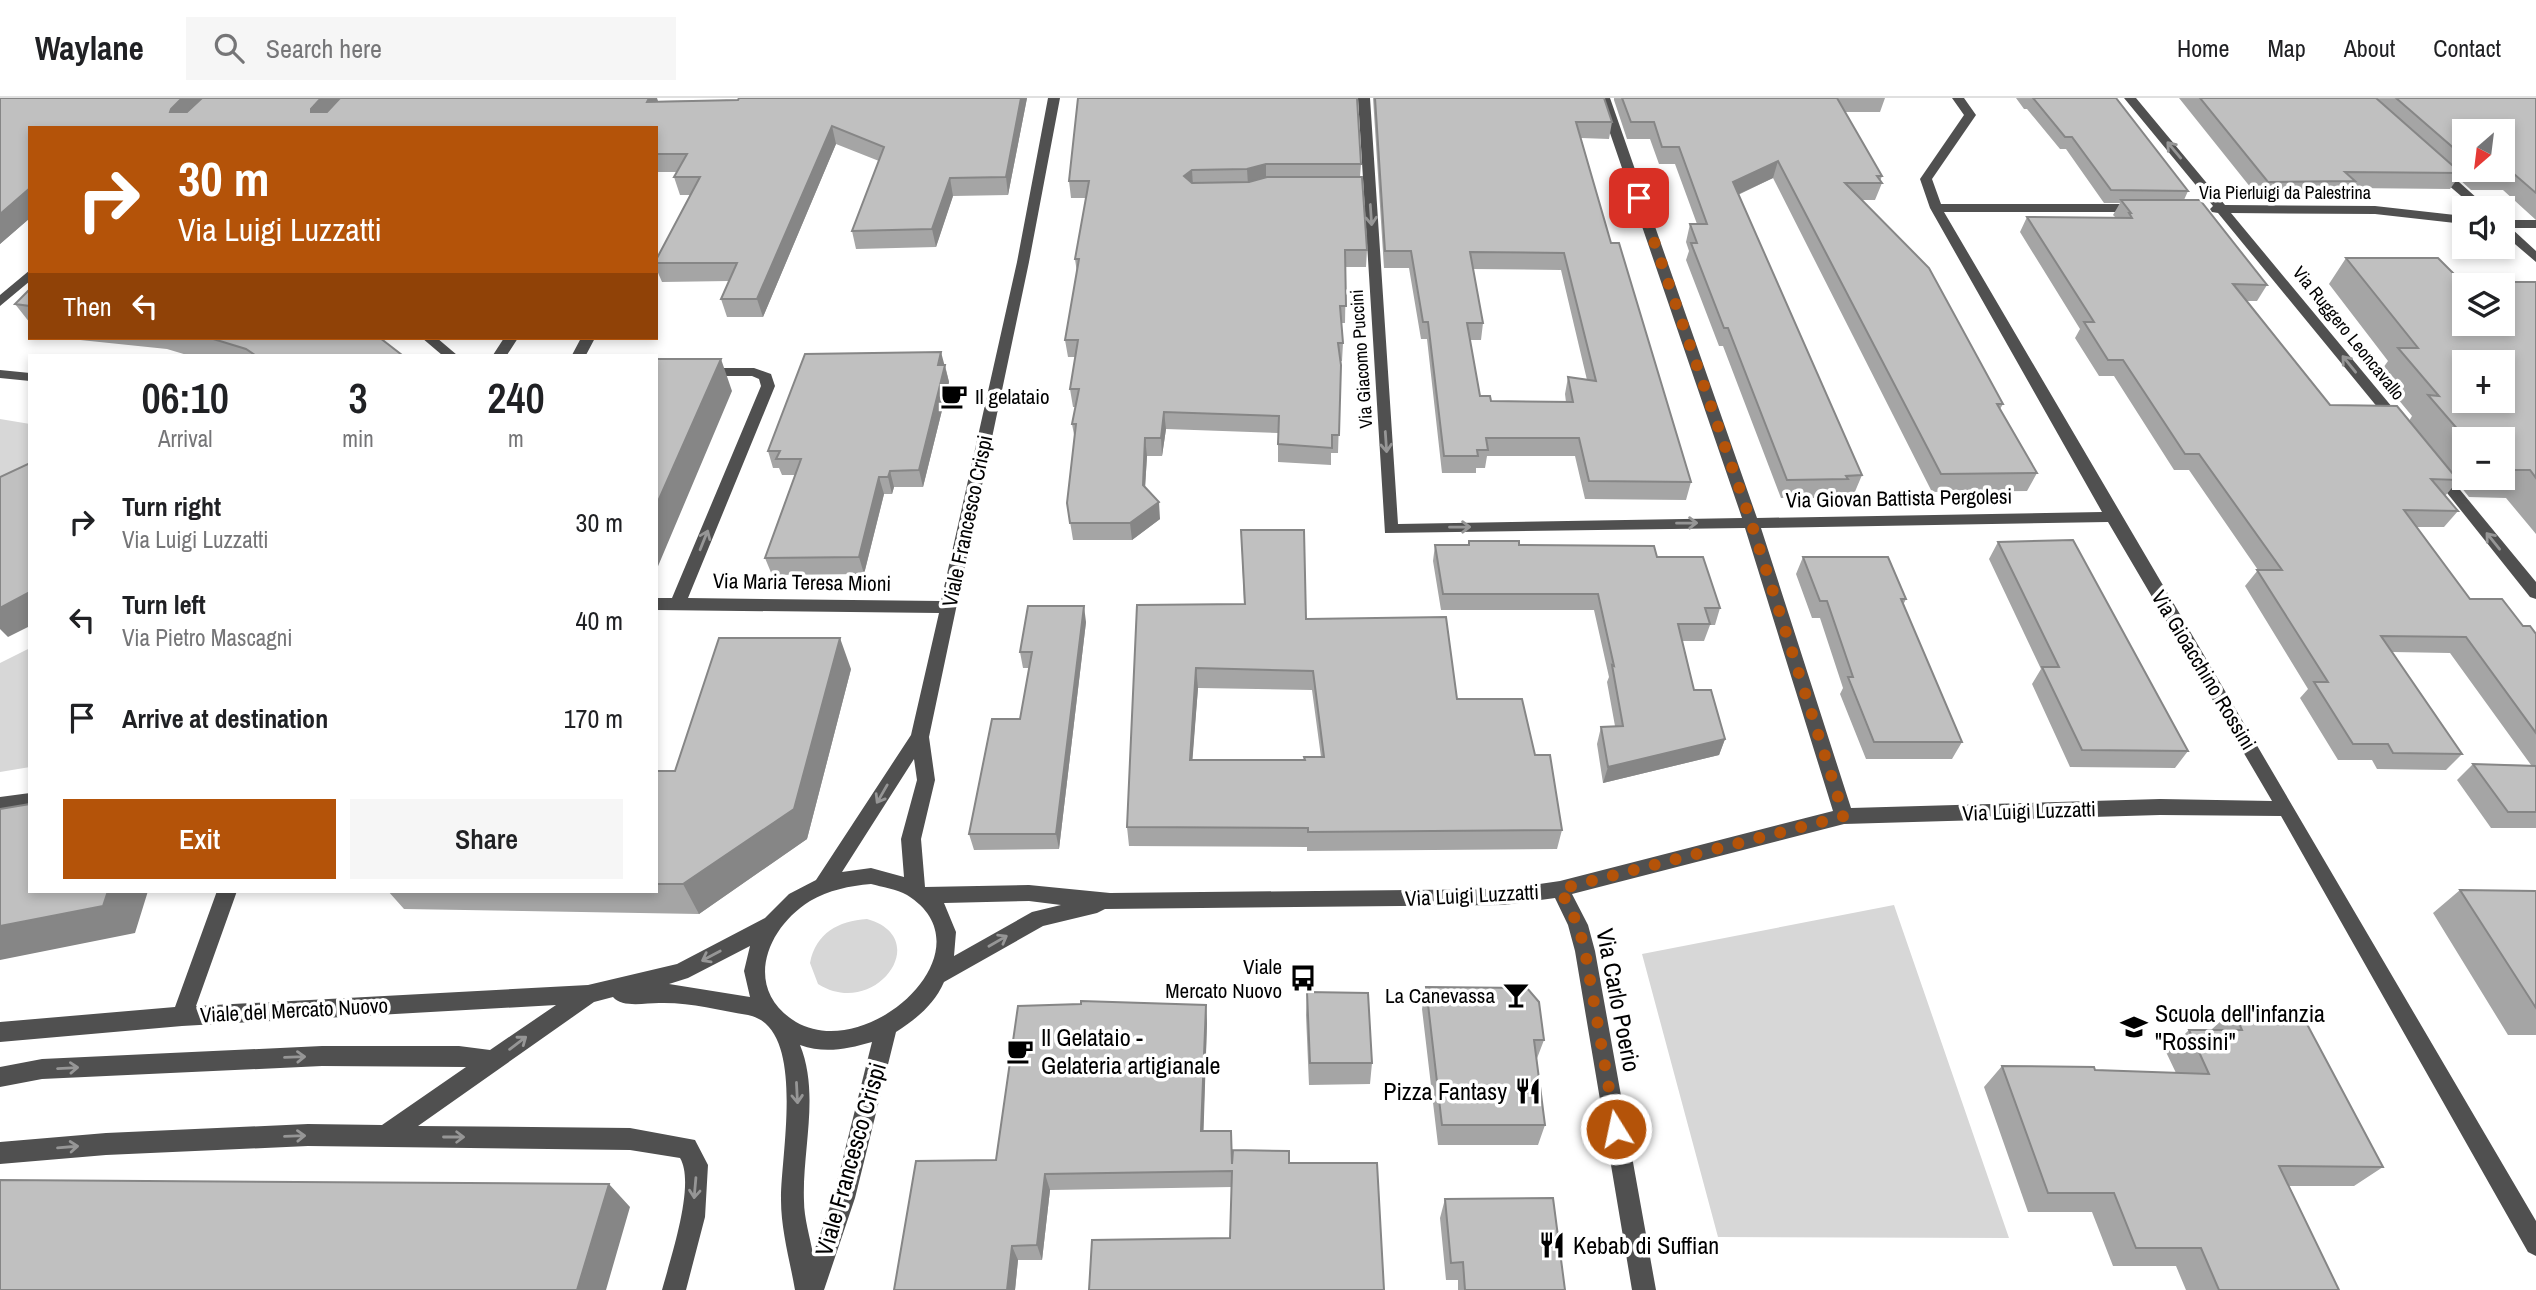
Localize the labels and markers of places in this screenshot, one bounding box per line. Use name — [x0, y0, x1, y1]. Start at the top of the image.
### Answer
pin — [1609, 168, 1669, 228]
cafe icon: Il gelataio — [939, 381, 969, 411]
place label: Il gelataio — [975, 382, 1050, 411]
place label: Viale Mercato Nuovo — [1165, 952, 1282, 1005]
bus stop icon: Viale Mercato Nuovo — [1288, 963, 1318, 993]
bar icon: La Canevassa — [1501, 980, 1531, 1010]
place label: La Canevassa — [1385, 981, 1495, 1010]
place label: Scuola dell'infanzia "Rossini" — [2155, 997, 2325, 1057]
school or university icon: Scuola dell'infanzia "Rossini" — [2119, 1012, 2149, 1042]
place label: Il Gelataio - Gelateria artigianale — [1041, 1021, 1220, 1081]
cafe icon: Il Gelataio - Gelateria artigianale — [1005, 1036, 1035, 1066]
place label: Pizza Fantasy — [1383, 1075, 1507, 1107]
restaurant icon: Pizza Fantasy — [1513, 1076, 1543, 1106]
place label: Kebab di Suffian — [1573, 1229, 1719, 1261]
restaurant icon: Kebab di Suffian — [1537, 1230, 1567, 1260]

